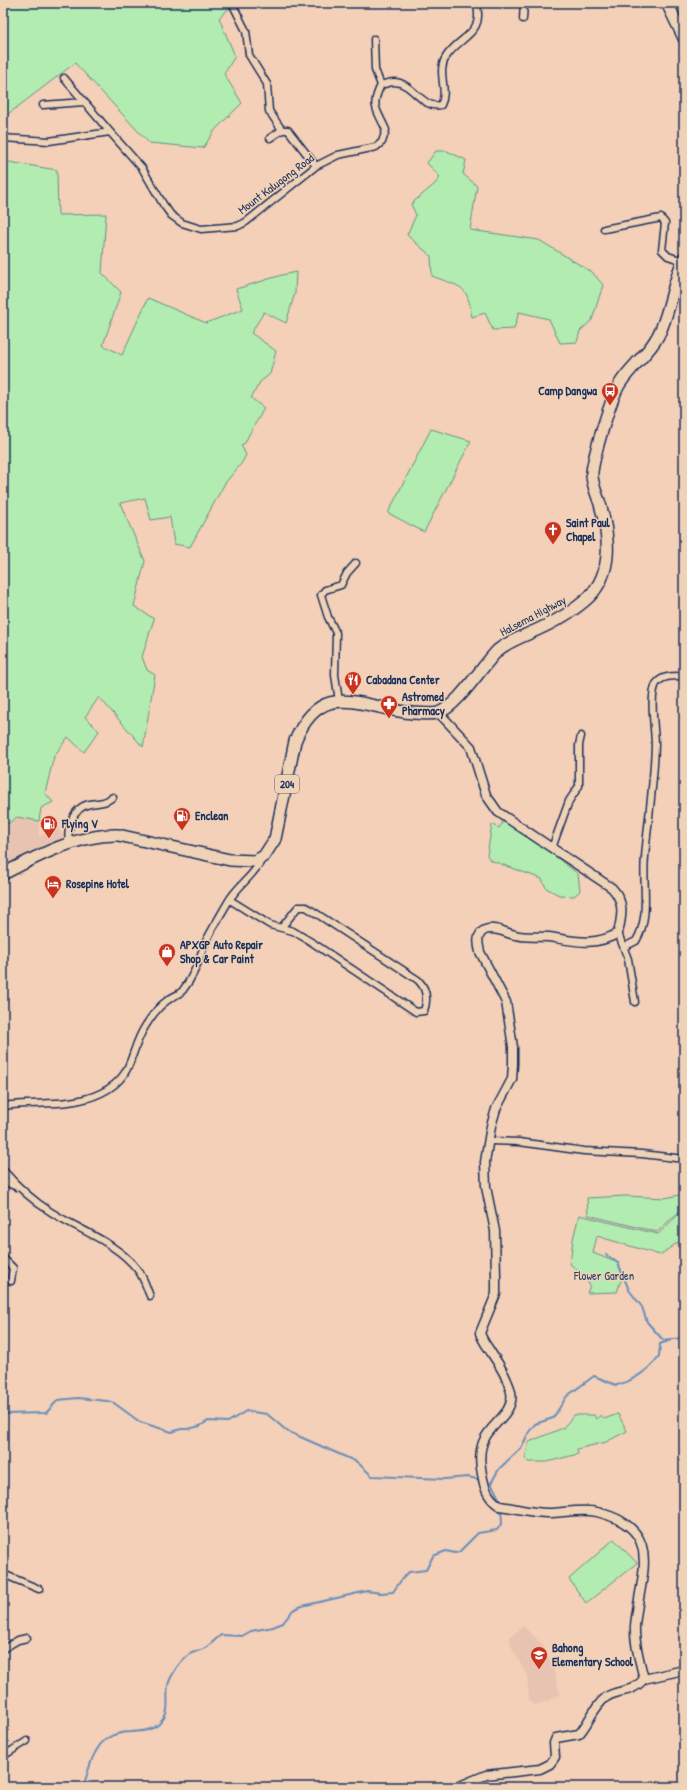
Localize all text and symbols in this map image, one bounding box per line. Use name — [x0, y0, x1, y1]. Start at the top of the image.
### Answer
street label: Mount Kalugong Road — [234, 149, 318, 218]
bus stop icon: Camp Dangwa — [600, 381, 620, 406]
place label: Camp Dangwa — [538, 382, 597, 400]
place label: Saint Paul Chapel — [566, 514, 610, 546]
church icon: Saint Paul Chapel — [543, 520, 563, 545]
street label: Halsema Highway — [497, 591, 569, 640]
restaurant icon: Cabadana Center — [343, 670, 363, 695]
place label: Cabadana Center — [366, 671, 440, 688]
place label: Astromed Pharmacy — [402, 688, 445, 720]
pharmacy icon: Astromed Pharmacy — [379, 694, 399, 719]
road number: 204 — [275, 775, 299, 793]
fuel station icon: Enclean — [172, 806, 192, 831]
place label: Enclean — [195, 807, 229, 824]
fuel station icon: Flying V — [39, 814, 59, 839]
place label: Flying V — [61, 815, 98, 833]
hotel icon: Rosepine Hotel — [43, 874, 63, 899]
place label: Rosepine Hotel — [66, 875, 130, 893]
place label: APXGP Auto Repair Shop & Car Paint — [180, 936, 263, 968]
shop icon: APXGP Auto Repair Shop & Car Paint — [157, 942, 177, 967]
park label: Flower Garden — [573, 1267, 634, 1284]
place label: Bahong Elementary School — [552, 1639, 634, 1671]
school or university icon: Bahong Elementary School — [529, 1645, 549, 1670]

